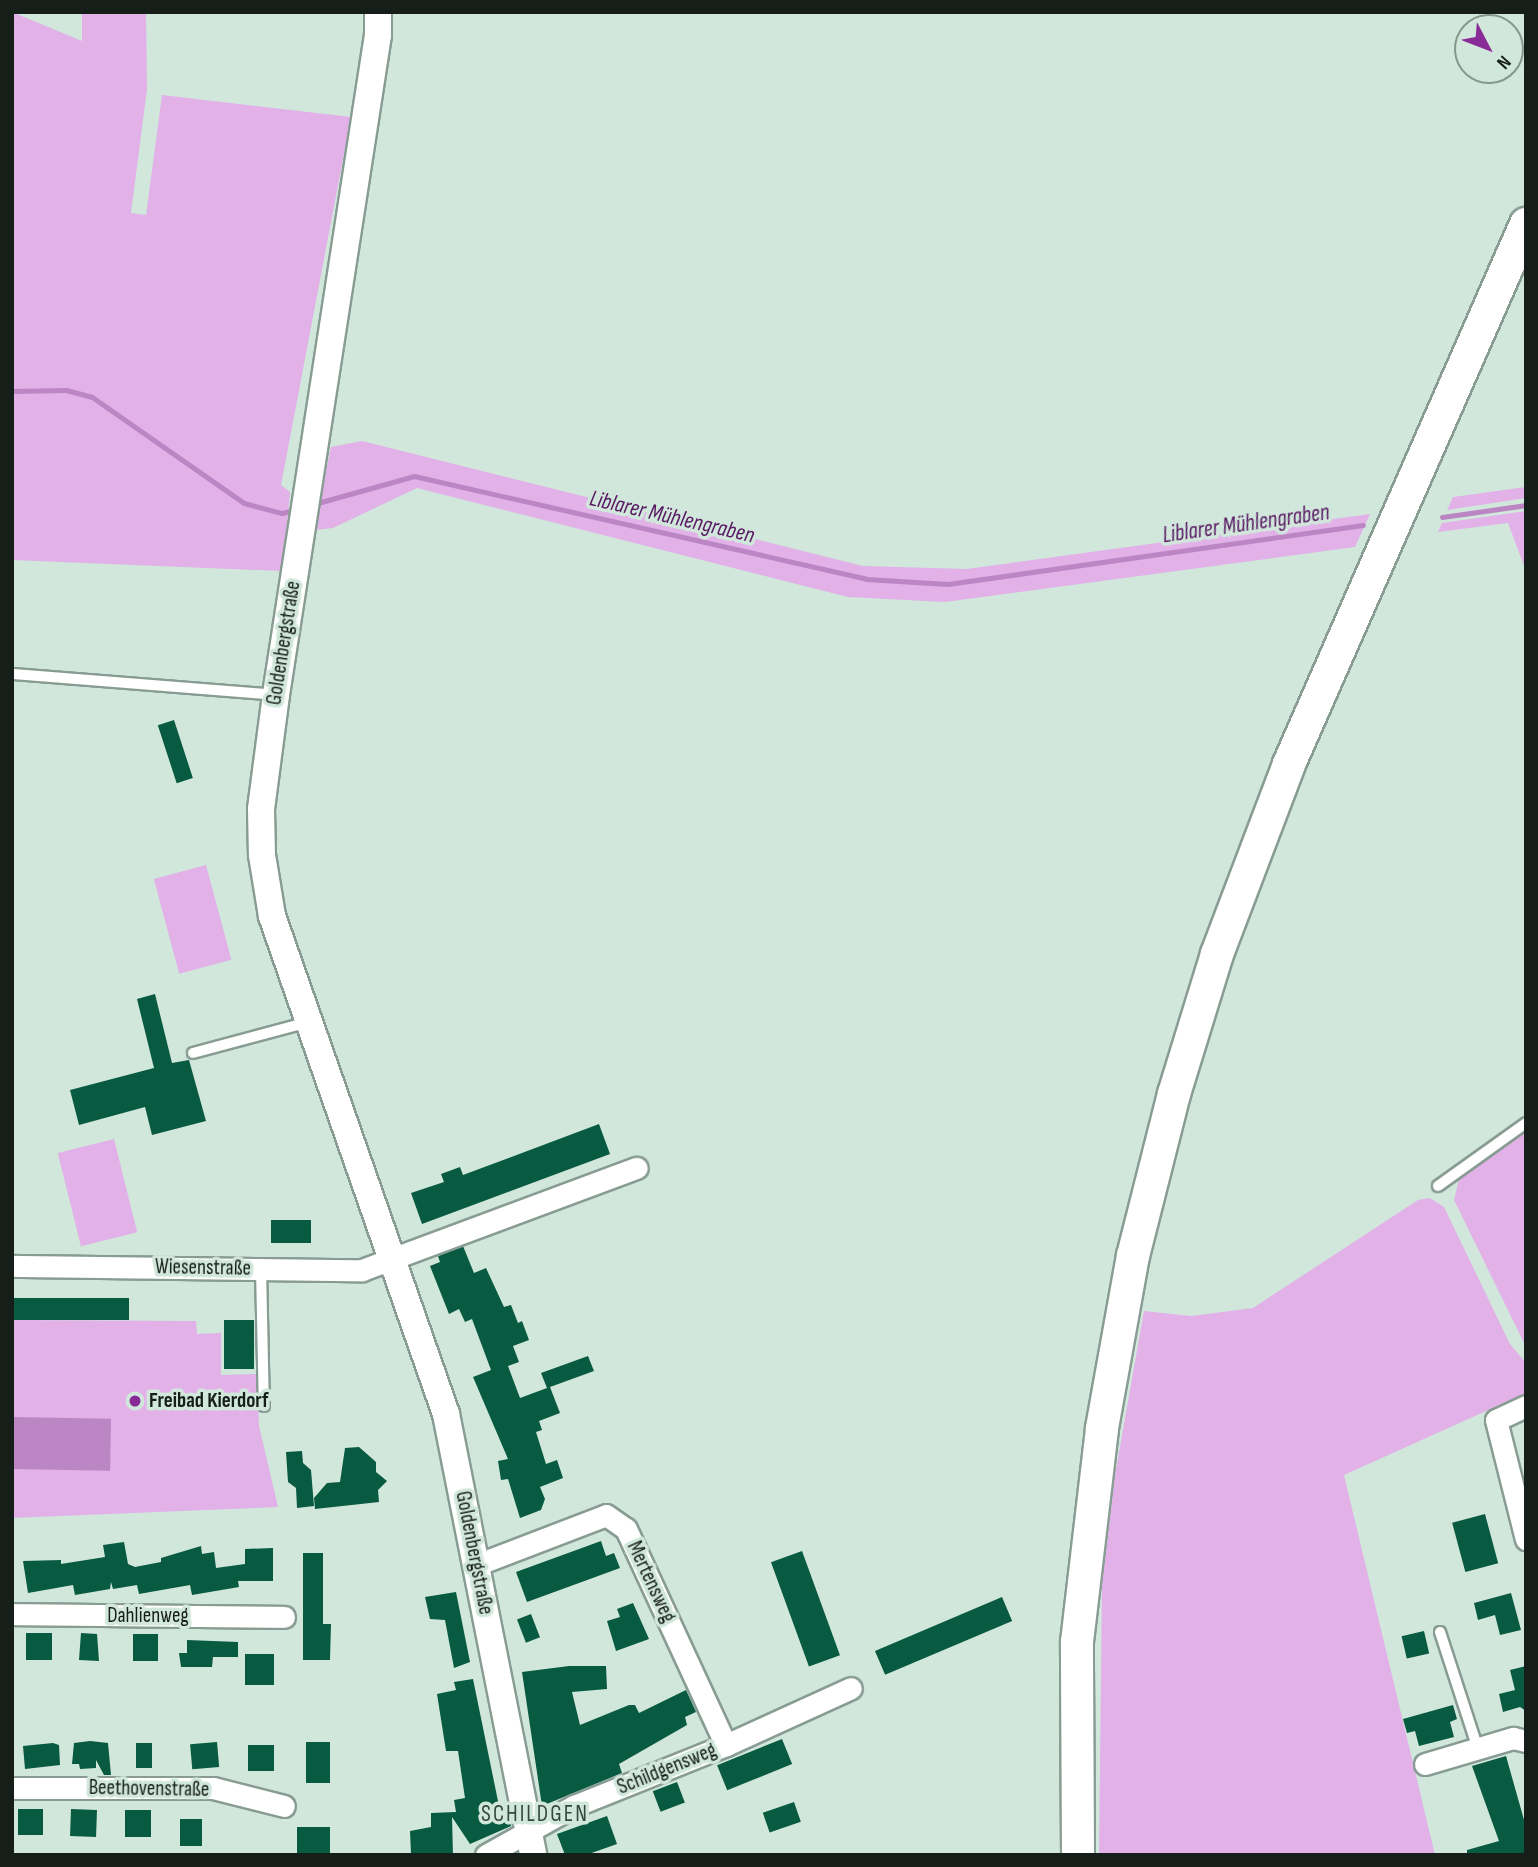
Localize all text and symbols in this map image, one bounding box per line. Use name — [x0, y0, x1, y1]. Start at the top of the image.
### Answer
north arrow — [1454, 14, 1524, 84]
text: N — [1492, 51, 1515, 74]
water label: Liblarer Mühlengraben — [587, 485, 757, 549]
water label: Liblarer Mühlengraben — [1161, 499, 1331, 549]
street label: Goldenbergstraße — [262, 579, 306, 707]
street label: Wiesenstraße — [155, 1255, 251, 1281]
place label: Freibad Kierdorf — [149, 1388, 269, 1414]
marker: Freibad Kierdorf — [127, 1393, 143, 1409]
street label: Goldenbergstraße — [450, 1489, 498, 1617]
street label: Mertensweg — [621, 1537, 681, 1627]
street label: Dahlienweg — [107, 1603, 189, 1629]
street label: Schildgensweg — [614, 1738, 720, 1800]
street label: Beethovenstraße — [89, 1775, 209, 1803]
district label: SCHILDGEN — [482, 1800, 588, 1828]

